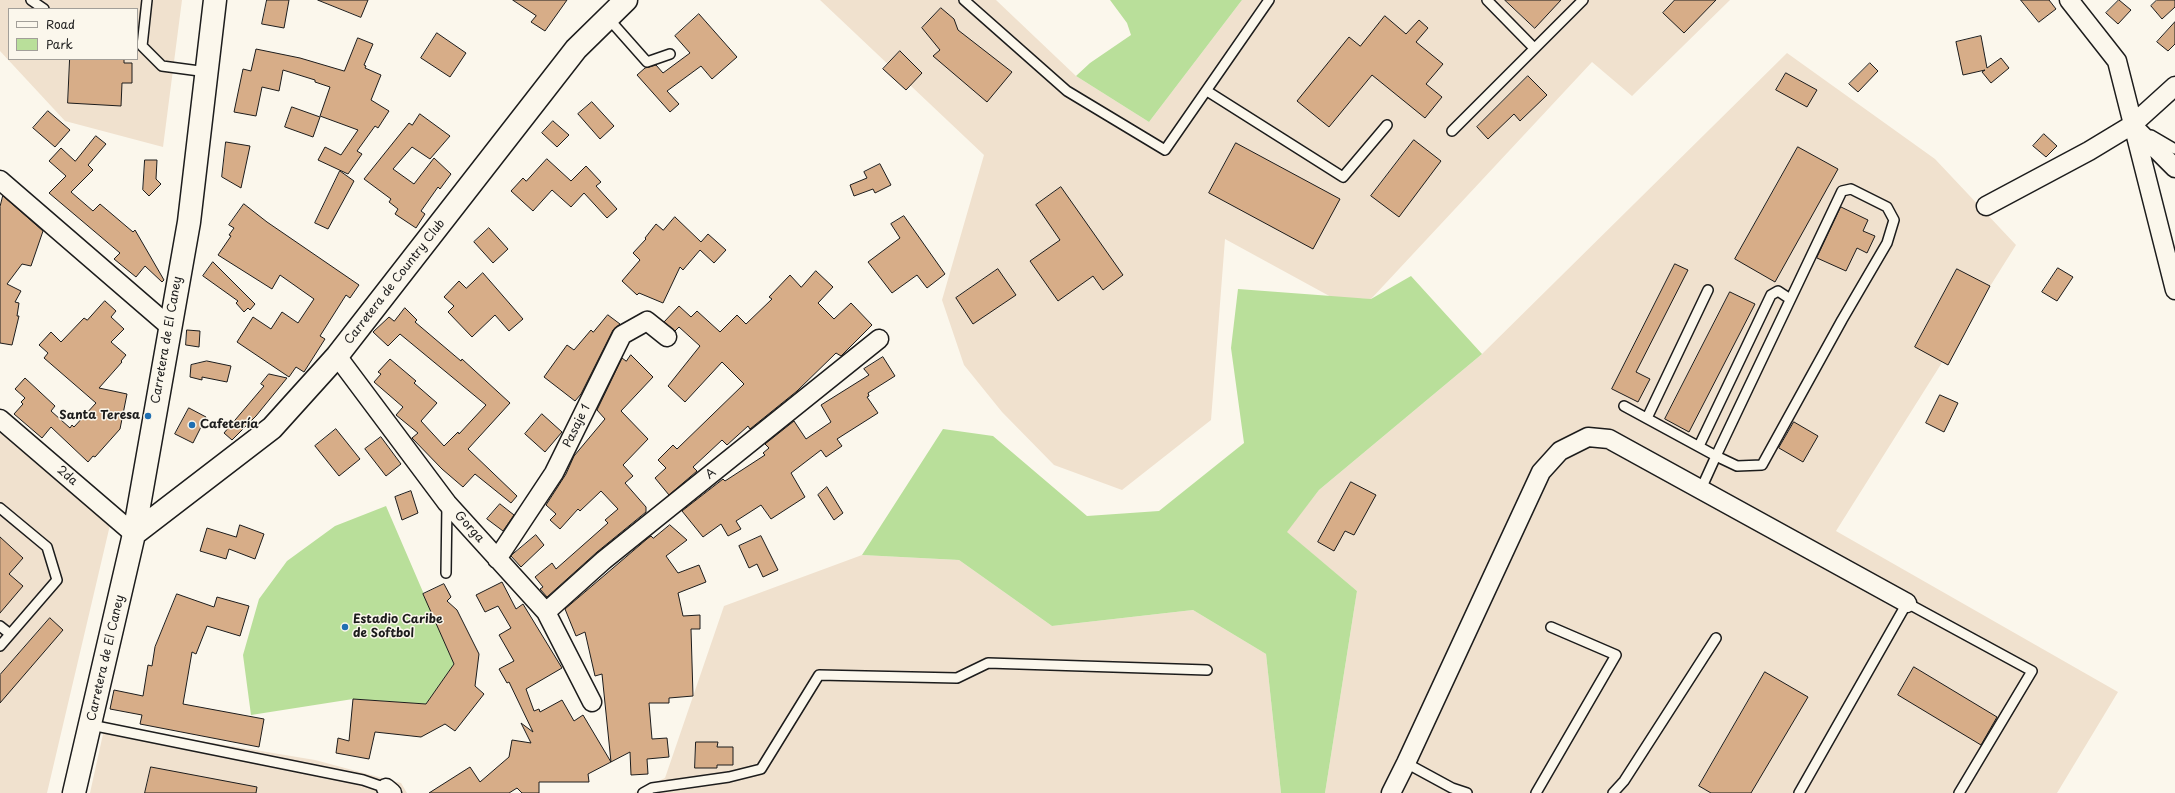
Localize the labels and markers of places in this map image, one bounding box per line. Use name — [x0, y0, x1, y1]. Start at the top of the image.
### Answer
place label: Santa Teresa — [59, 409, 140, 423]
marker: Santa Teresa — [143, 411, 153, 421]
place label: Cafetería — [200, 418, 259, 432]
marker: Cafetería — [187, 420, 197, 430]
place label: Estadio Caribe de Softbol — [353, 613, 443, 641]
marker: Estadio Caribe de Softbol — [340, 622, 350, 632]

